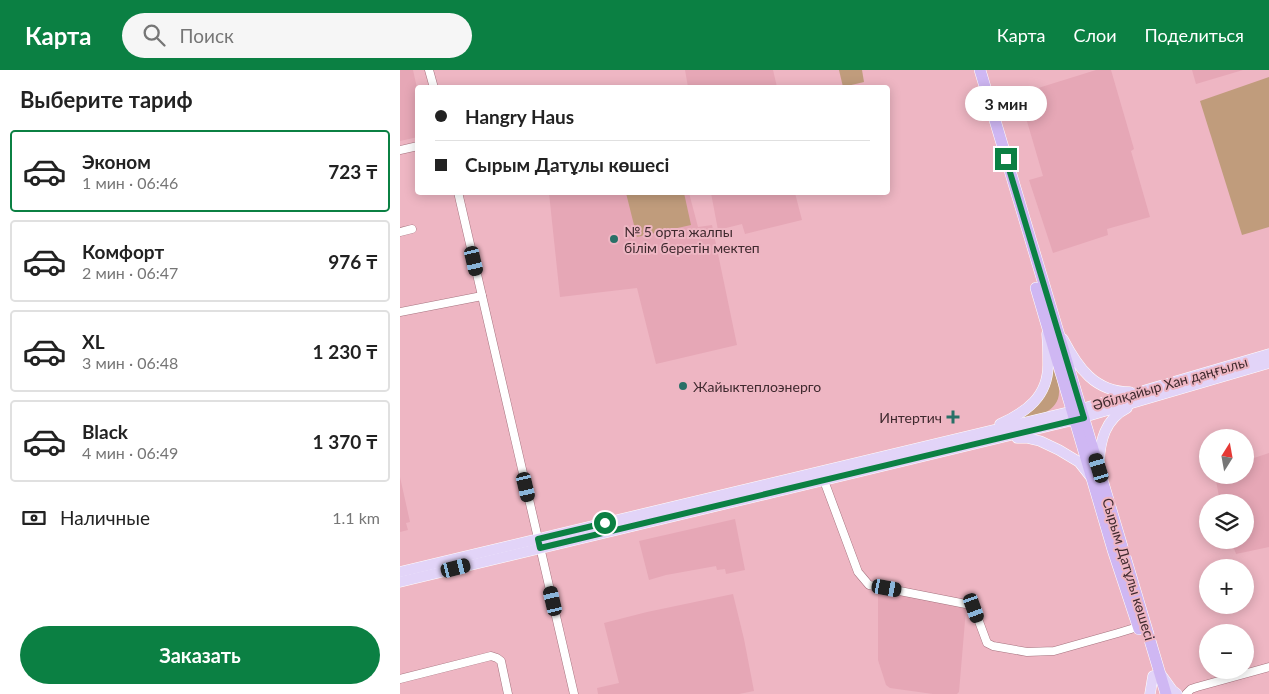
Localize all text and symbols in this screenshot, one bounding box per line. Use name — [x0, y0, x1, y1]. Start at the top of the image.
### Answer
search box — [122, 13, 472, 58]
text: Карта — [25, 21, 92, 50]
icon: search — [140, 21, 168, 49]
text: Поиск — [180, 24, 234, 47]
text: Карта — [997, 24, 1045, 46]
text: Слои — [1073, 24, 1117, 46]
text: Поделиться — [1145, 24, 1244, 46]
text: Выберите тариф — [20, 86, 193, 113]
callout: 3 мин — [965, 87, 1047, 122]
text: 3 мин — [984, 94, 1028, 113]
text: Hangry Haus — [465, 105, 574, 128]
route end — [995, 148, 1017, 170]
icon: car — [22, 149, 67, 194]
text: Эконом — [82, 150, 151, 173]
text: Сырым Датұлы көшесі — [465, 153, 669, 176]
text: 723 ₸ — [328, 160, 378, 183]
text: 1 мин · 06:46 — [82, 173, 178, 192]
place label: № 5 орта жалпы білім беретін мектеп — [624, 223, 760, 256]
marker: № 5 орта жалпы білім беретін мектеп — [608, 233, 620, 245]
icon: car — [22, 239, 67, 284]
text: Комфорт — [82, 240, 164, 263]
car — [463, 245, 484, 277]
text: 976 ₸ — [328, 250, 378, 273]
text: 2 мин · 06:47 — [82, 263, 178, 282]
icon: car — [22, 329, 67, 374]
text: XL — [82, 330, 105, 353]
text: 1 230 ₸ — [313, 340, 378, 363]
text: 3 мин · 06:48 — [82, 353, 178, 372]
street label: Әбілқайыр Хан даңғылы — [1090, 353, 1250, 413]
place label: Жайыктеплоэнерго — [693, 378, 821, 395]
marker: Жайыктеплоэнерго — [677, 380, 689, 392]
place label: Интертич — [879, 409, 942, 426]
marker: Интертич — [946, 410, 960, 424]
icon: car — [22, 419, 67, 464]
text: Black — [82, 420, 128, 443]
north arrow — [1199, 429, 1254, 484]
map controls — [1199, 429, 1254, 679]
text: 1 370 ₸ — [313, 430, 378, 453]
text: 4 мин · 06:49 — [82, 443, 178, 462]
car — [1087, 451, 1110, 485]
car — [515, 471, 536, 503]
button: layers — [1199, 494, 1254, 549]
street label: Сырым Датұлы көшесі — [1099, 496, 1159, 642]
icon: cash — [20, 504, 48, 532]
text: Наличные — [60, 506, 150, 529]
text: 1.1 km — [332, 508, 380, 527]
route start — [594, 512, 616, 534]
car — [439, 557, 472, 579]
button: + — [1199, 559, 1254, 614]
car — [870, 578, 903, 598]
car — [542, 585, 563, 617]
car — [961, 591, 986, 625]
button: − — [1199, 624, 1254, 679]
button: Заказать — [20, 626, 380, 684]

